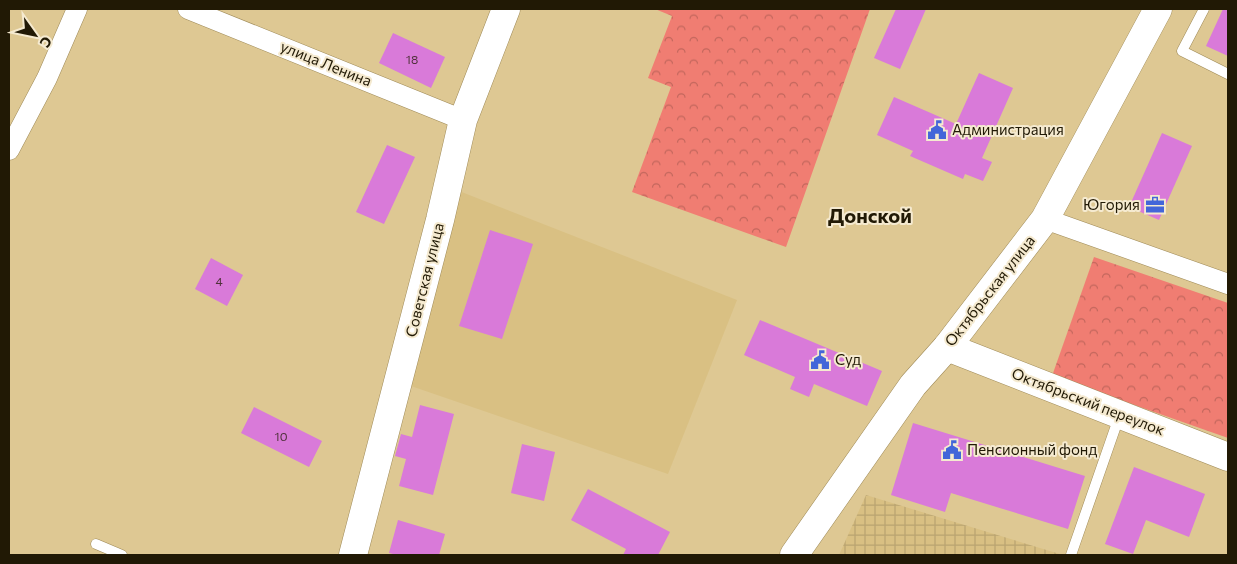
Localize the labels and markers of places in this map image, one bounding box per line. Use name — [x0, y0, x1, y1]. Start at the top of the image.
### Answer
public building icon: Администрация — [926, 119, 948, 141]
place label: Администрация — [952, 120, 1064, 138]
office icon: Югория — [1144, 194, 1166, 216]
place label: Югория — [1083, 195, 1140, 213]
public building icon: Суд — [809, 349, 831, 371]
place label: Суд — [835, 350, 861, 368]
public building icon: Пенсионный фонд — [941, 439, 963, 461]
place label: Пенсионный фонд — [967, 440, 1097, 458]

